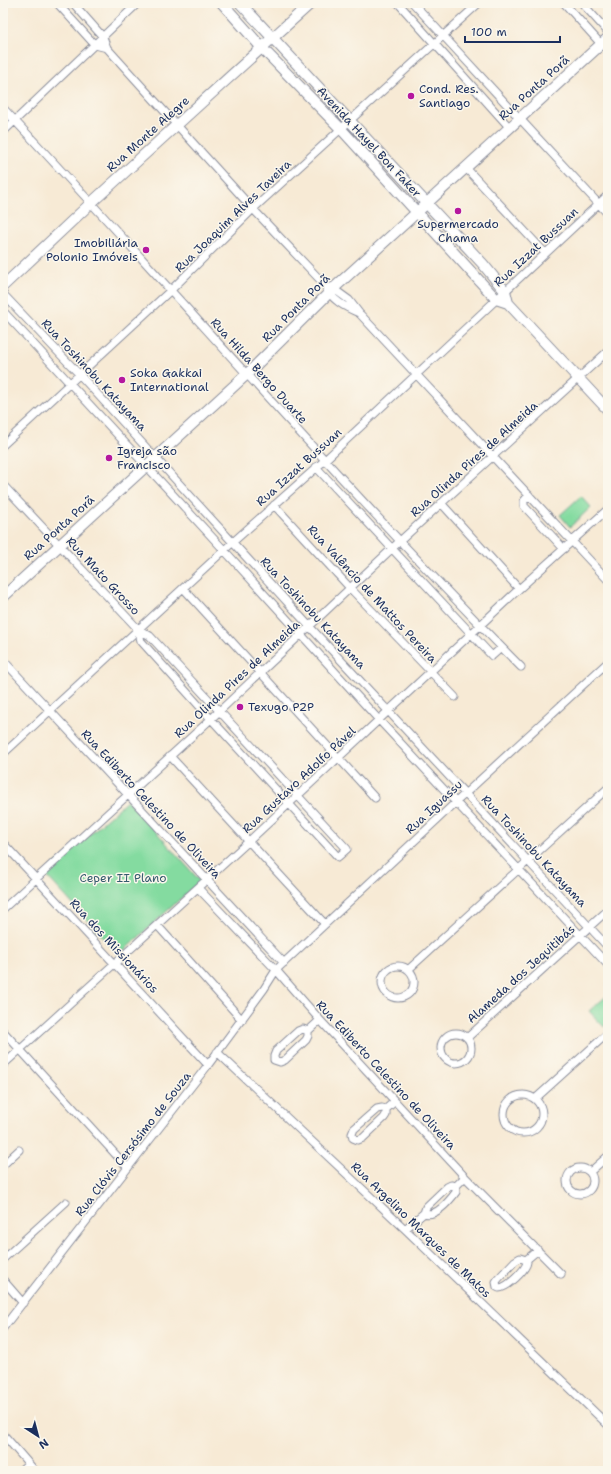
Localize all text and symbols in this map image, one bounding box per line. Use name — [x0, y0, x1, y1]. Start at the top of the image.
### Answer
scale bar — [465, 18, 560, 44]
text: 100 m — [471, 24, 507, 40]
street label: Rua Ponta Porã — [495, 52, 573, 124]
place label: Cond. Res. Santiago — [419, 81, 479, 111]
street label: Avenida Hayel Bon Faker — [313, 83, 425, 201]
marker: Cond. Res. Santiago — [406, 91, 416, 101]
street label: Rua Monte Alegre — [103, 92, 193, 175]
street label: Rua Joaquim Alves Taveira — [171, 156, 295, 276]
street label: Rua Izzat Bussuan — [490, 204, 582, 290]
marker: Supermercado Chama — [453, 206, 463, 216]
place label: Supermercado Chama — [417, 216, 499, 246]
place label: Imobiliária Polonio Imóveis — [46, 235, 139, 265]
marker: Imobiliária Polonio Imóveis — [141, 245, 151, 255]
street label: Rua Ponta Porã — [259, 270, 334, 345]
street label: Rua Hilda Bergo Duarte — [207, 315, 311, 427]
street label: Rua Toshinobu Katayama — [38, 316, 150, 435]
place label: Soka Gakkai International — [130, 365, 209, 395]
marker: Soka Gakkai International — [117, 375, 127, 385]
street label: Rua Olinda Pires de Almeida — [407, 397, 541, 521]
street label: Rua Izzat Bussuan — [253, 424, 345, 510]
place label: Igreja são Francisco — [117, 443, 177, 473]
marker: Igreja são Francisco — [104, 453, 114, 463]
street label: Rua Ponta Porã — [20, 492, 98, 564]
street label: Rua Valêncio de Mattos Pereira — [304, 522, 441, 667]
street label: Rua Mato Grosso — [63, 533, 143, 619]
street label: Rua Toshinobu Katayama — [257, 554, 369, 673]
street label: Rua Olinda Pires de Almeida — [171, 616, 304, 741]
place label: Texugo P2P — [248, 699, 314, 715]
marker: Texugo P2P — [235, 702, 245, 712]
street label: Rua Gustavo Adolfo Pável — [239, 723, 360, 837]
street label: Rua Ediberto Celestino de Oliveira — [78, 726, 225, 882]
street label: Rua Iguassu — [402, 776, 466, 838]
street label: Rua Toshinobu Katayama — [478, 792, 590, 911]
park label: Ceper II Plano — [80, 870, 166, 886]
street label: Rua dos Missionários — [66, 895, 162, 997]
street label: Alameda dos Jequitibás — [464, 921, 578, 1027]
street label: Rua Ediberto Celestino de Oliveira — [313, 997, 460, 1153]
street label: Rua Clóvis Cersósimo de Souza — [72, 1068, 195, 1220]
street label: Rua Argelino Marques de Matos — [348, 1159, 495, 1301]
north arrow — [18, 1416, 58, 1456]
text: N — [35, 1435, 52, 1452]

